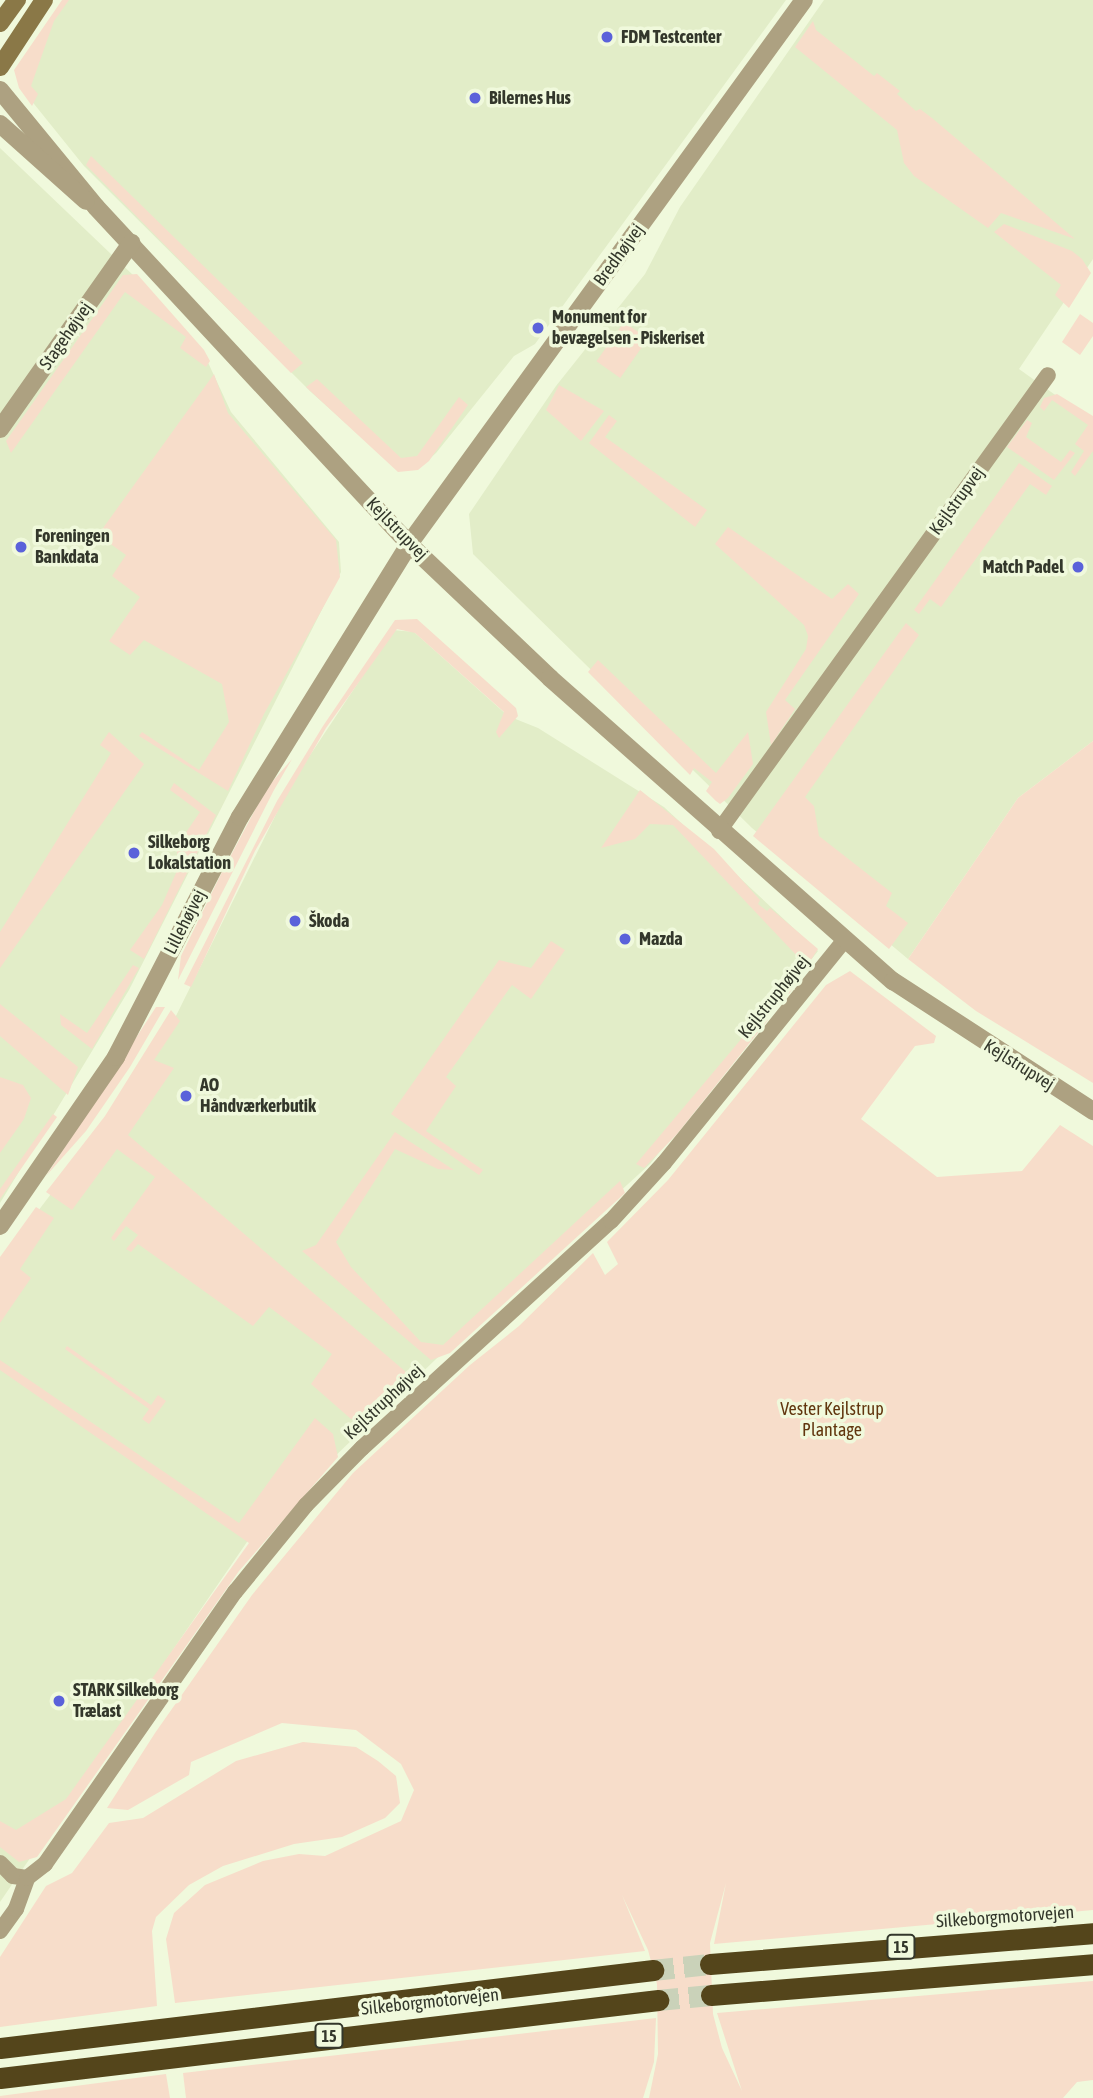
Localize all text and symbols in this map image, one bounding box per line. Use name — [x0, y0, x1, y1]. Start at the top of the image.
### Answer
place label: FDM Testcenter — [621, 26, 721, 48]
marker: FDM Testcenter — [599, 29, 615, 45]
place label: Bilernes Hus — [489, 87, 571, 109]
marker: Bilernes Hus — [467, 90, 483, 106]
street label: Bredhøjvej — [589, 220, 649, 290]
street label: Stagehøjvej — [35, 298, 97, 374]
place label: Monument for bevægelsen - Piskeriset — [552, 307, 704, 350]
marker: Monument for bevægelsen - Piskeriset — [530, 320, 546, 336]
street label: Kejlstrupvej — [925, 463, 989, 539]
street label: Kejlstrupvej — [362, 493, 432, 565]
place label: Foreningen Bankdata — [35, 526, 110, 568]
marker: Foreningen Bankdata — [13, 539, 29, 555]
place label: Match Padel — [982, 556, 1064, 578]
marker: Match Padel — [1070, 559, 1086, 575]
place label: Silkeborg Lokalstation — [148, 832, 231, 874]
marker: Silkeborg Lokalstation — [126, 845, 142, 861]
street label: Lillehøjvej — [160, 886, 210, 958]
place label: Škoda — [309, 910, 349, 932]
marker: Škoda — [287, 913, 303, 929]
place label: Mazda — [639, 928, 683, 950]
marker: Mazda — [617, 931, 633, 947]
street label: Kejlstruphøjvej — [734, 951, 814, 1043]
street label: Kejlstrupvej — [980, 1035, 1058, 1095]
place label: AO Håndværkerbutik — [200, 1075, 316, 1118]
marker: AO Håndværkerbutik — [178, 1088, 194, 1104]
street label: Kejlstruphøjvej — [340, 1360, 428, 1444]
park label: Vester Kejlstrup Plantage — [780, 1399, 884, 1442]
place label: STARK Silkeborg Trælast — [73, 1680, 179, 1722]
marker: STARK Silkeborg Trælast — [51, 1693, 67, 1709]
street label: Silkeborgmotorvejen — [935, 1901, 1075, 1933]
road number: 15 — [885, 1935, 917, 1960]
street label: Silkeborgmotorvejen — [360, 1984, 500, 2020]
road number: 15 — [313, 2024, 345, 2048]

